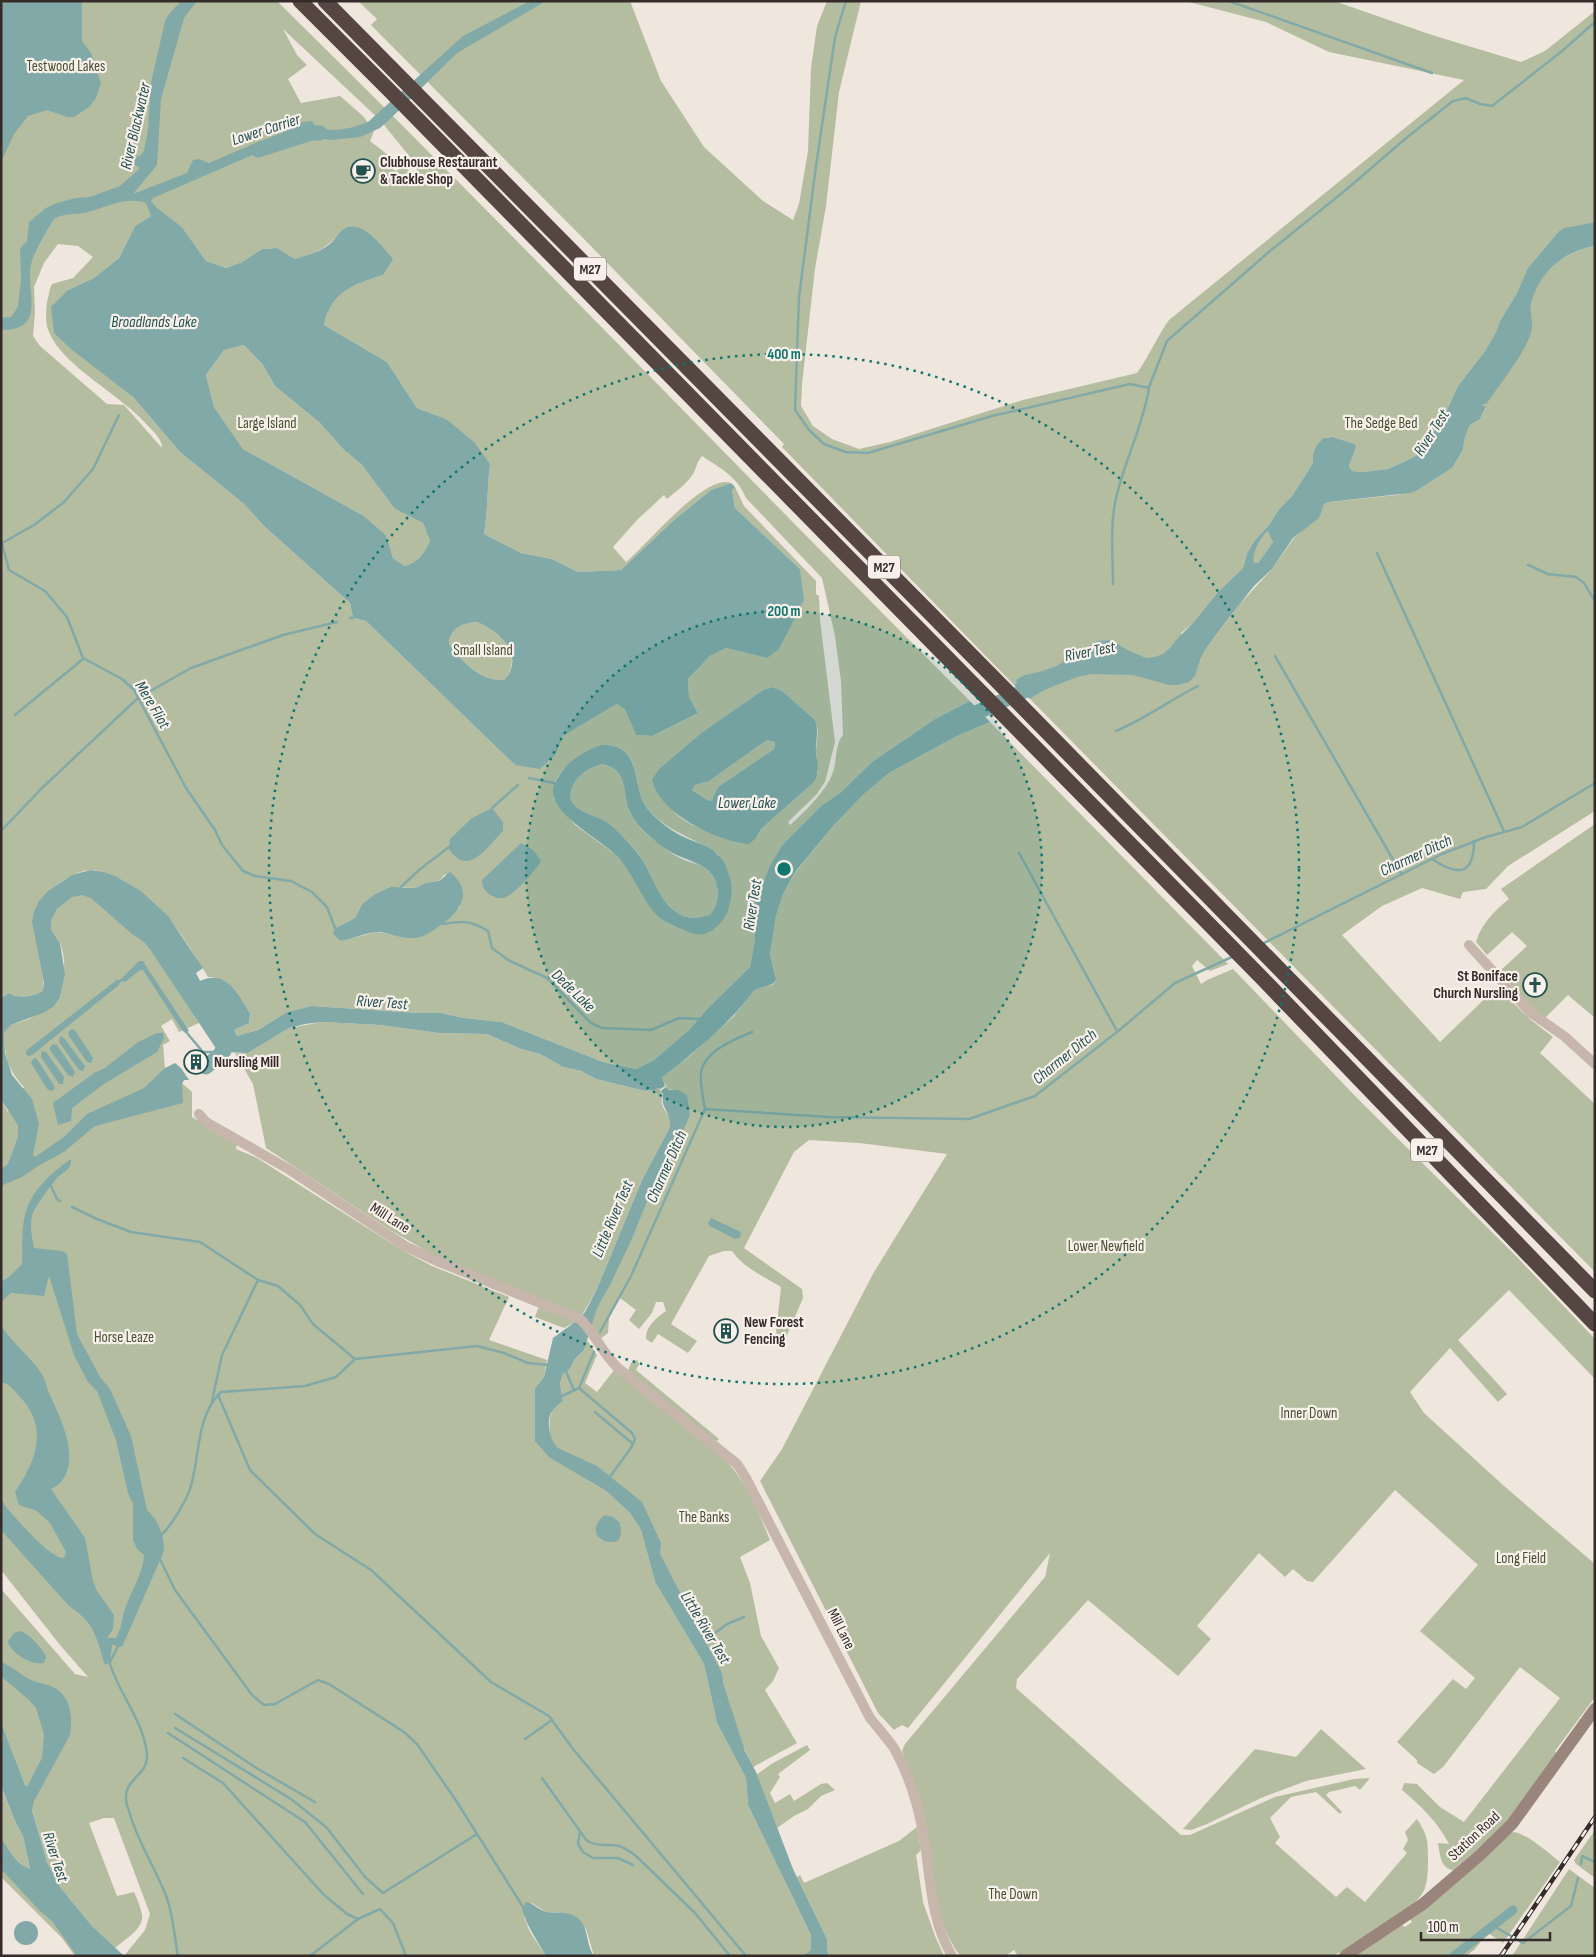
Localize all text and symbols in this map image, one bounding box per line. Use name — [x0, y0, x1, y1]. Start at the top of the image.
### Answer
park label: Testwood Lakes — [27, 57, 105, 76]
water label: River Blackwater — [117, 80, 155, 171]
water label: Lower Carrier — [229, 110, 303, 150]
place label: Clubhouse Restaurant & Tackle Shop — [380, 153, 497, 189]
cafe icon: Clubhouse Restaurant & Tackle Shop — [350, 158, 376, 184]
road number: M27 — [574, 258, 606, 280]
water label: Broadlands Lake — [111, 313, 197, 332]
text: 400 m — [767, 345, 801, 364]
water label: River Test — [1410, 405, 1455, 460]
park label: Large Island — [237, 414, 297, 433]
park label: The Sedge Bed — [1345, 414, 1417, 433]
road number: M27 — [868, 556, 900, 578]
text: 200 m — [767, 602, 801, 621]
water label: River Test — [1063, 638, 1118, 666]
park label: Small Island — [453, 641, 513, 660]
water label: Mere Fliot — [130, 678, 174, 733]
water label: Lower Lake — [718, 794, 776, 813]
water label: Charmer Ditch — [1377, 831, 1455, 881]
centre of rings — [775, 860, 793, 878]
water label: River Test — [740, 877, 767, 932]
water label: Dede Lake — [547, 966, 599, 1016]
place label: St Boniface Church Nursling — [1433, 967, 1519, 1003]
church icon: St Boniface Church Nursling — [1522, 972, 1548, 998]
water label: River Test — [356, 992, 409, 1014]
water label: Charmer Ditch — [1029, 1025, 1101, 1089]
building icon: Nursling Mill — [183, 1049, 209, 1075]
place label: Nursling Mill — [214, 1053, 279, 1072]
water label: Charmer Ditch — [643, 1128, 691, 1206]
road number: M27 — [1411, 1138, 1443, 1162]
water label: Little River Test — [588, 1177, 638, 1260]
street label: Mill Lane — [367, 1198, 413, 1238]
park label: Lower Newfield — [1068, 1237, 1144, 1256]
place label: New Forest Fencing — [744, 1313, 804, 1349]
building icon: New Forest Fencing — [713, 1318, 739, 1344]
park label: Horse Leaze — [94, 1328, 154, 1347]
park label: Inner Down — [1281, 1404, 1337, 1423]
park label: The Banks — [679, 1508, 729, 1527]
park label: Long Field — [1496, 1549, 1546, 1568]
water label: Little River Test — [676, 1588, 735, 1669]
street label: Mill Lane — [823, 1605, 859, 1653]
street label: Station Road — [1444, 1807, 1504, 1865]
water label: River Test — [38, 1830, 72, 1885]
park label: The Down — [988, 1885, 1038, 1904]
scale bar — [1421, 1910, 1550, 1942]
text: 100 m — [1428, 1918, 1459, 1937]

